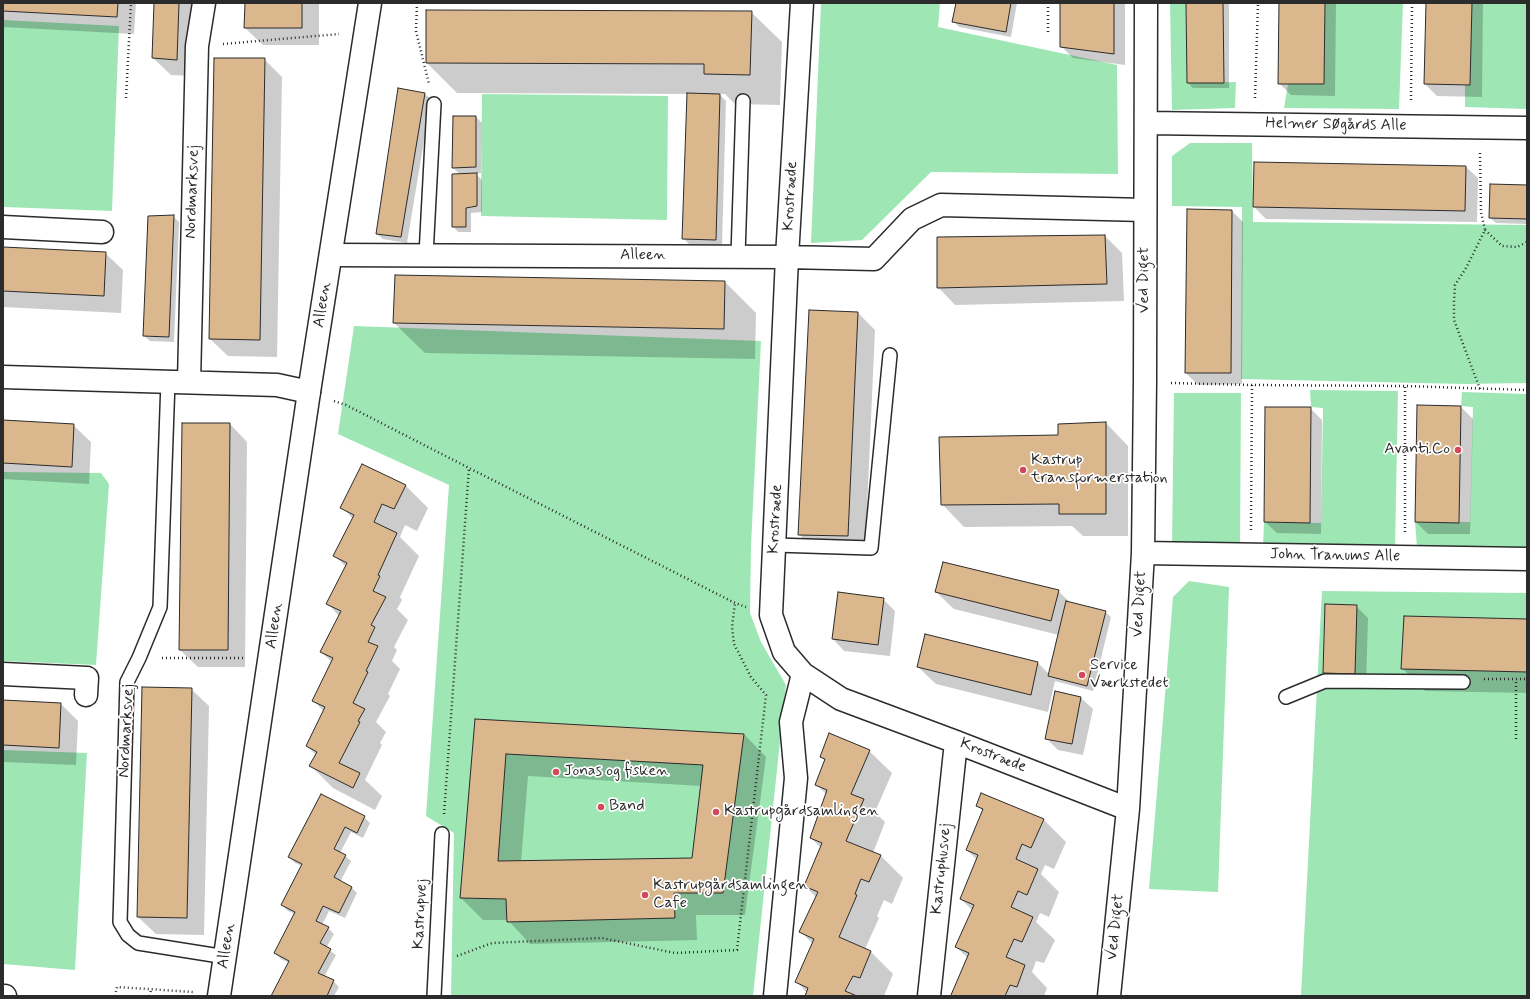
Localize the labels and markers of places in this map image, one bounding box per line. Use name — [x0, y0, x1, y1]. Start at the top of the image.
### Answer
place label: Avanti.Co — [1384, 440, 1450, 460]
marker: Avanti.Co — [1453, 445, 1463, 455]
place label: Kastrup transformerstation — [1031, 451, 1168, 489]
marker: Kastrup transformerstation — [1018, 465, 1028, 475]
place label: Service Værkstedet — [1090, 656, 1168, 694]
marker: Service Værkstedet — [1077, 670, 1087, 680]
place label: Jonas og fisken — [564, 762, 669, 782]
marker: Jonas og fisken — [551, 767, 561, 777]
place label: Band — [609, 797, 645, 817]
marker: Band — [596, 802, 606, 812]
place label: Kastrupgårdsamlingen — [724, 802, 879, 822]
marker: Kastrupgårdsamlingen — [711, 807, 721, 817]
place label: Kastrupgårdsamlingen Cafe — [653, 876, 808, 914]
marker: Kastrupgårdsamlingen Cafe — [640, 890, 650, 900]

